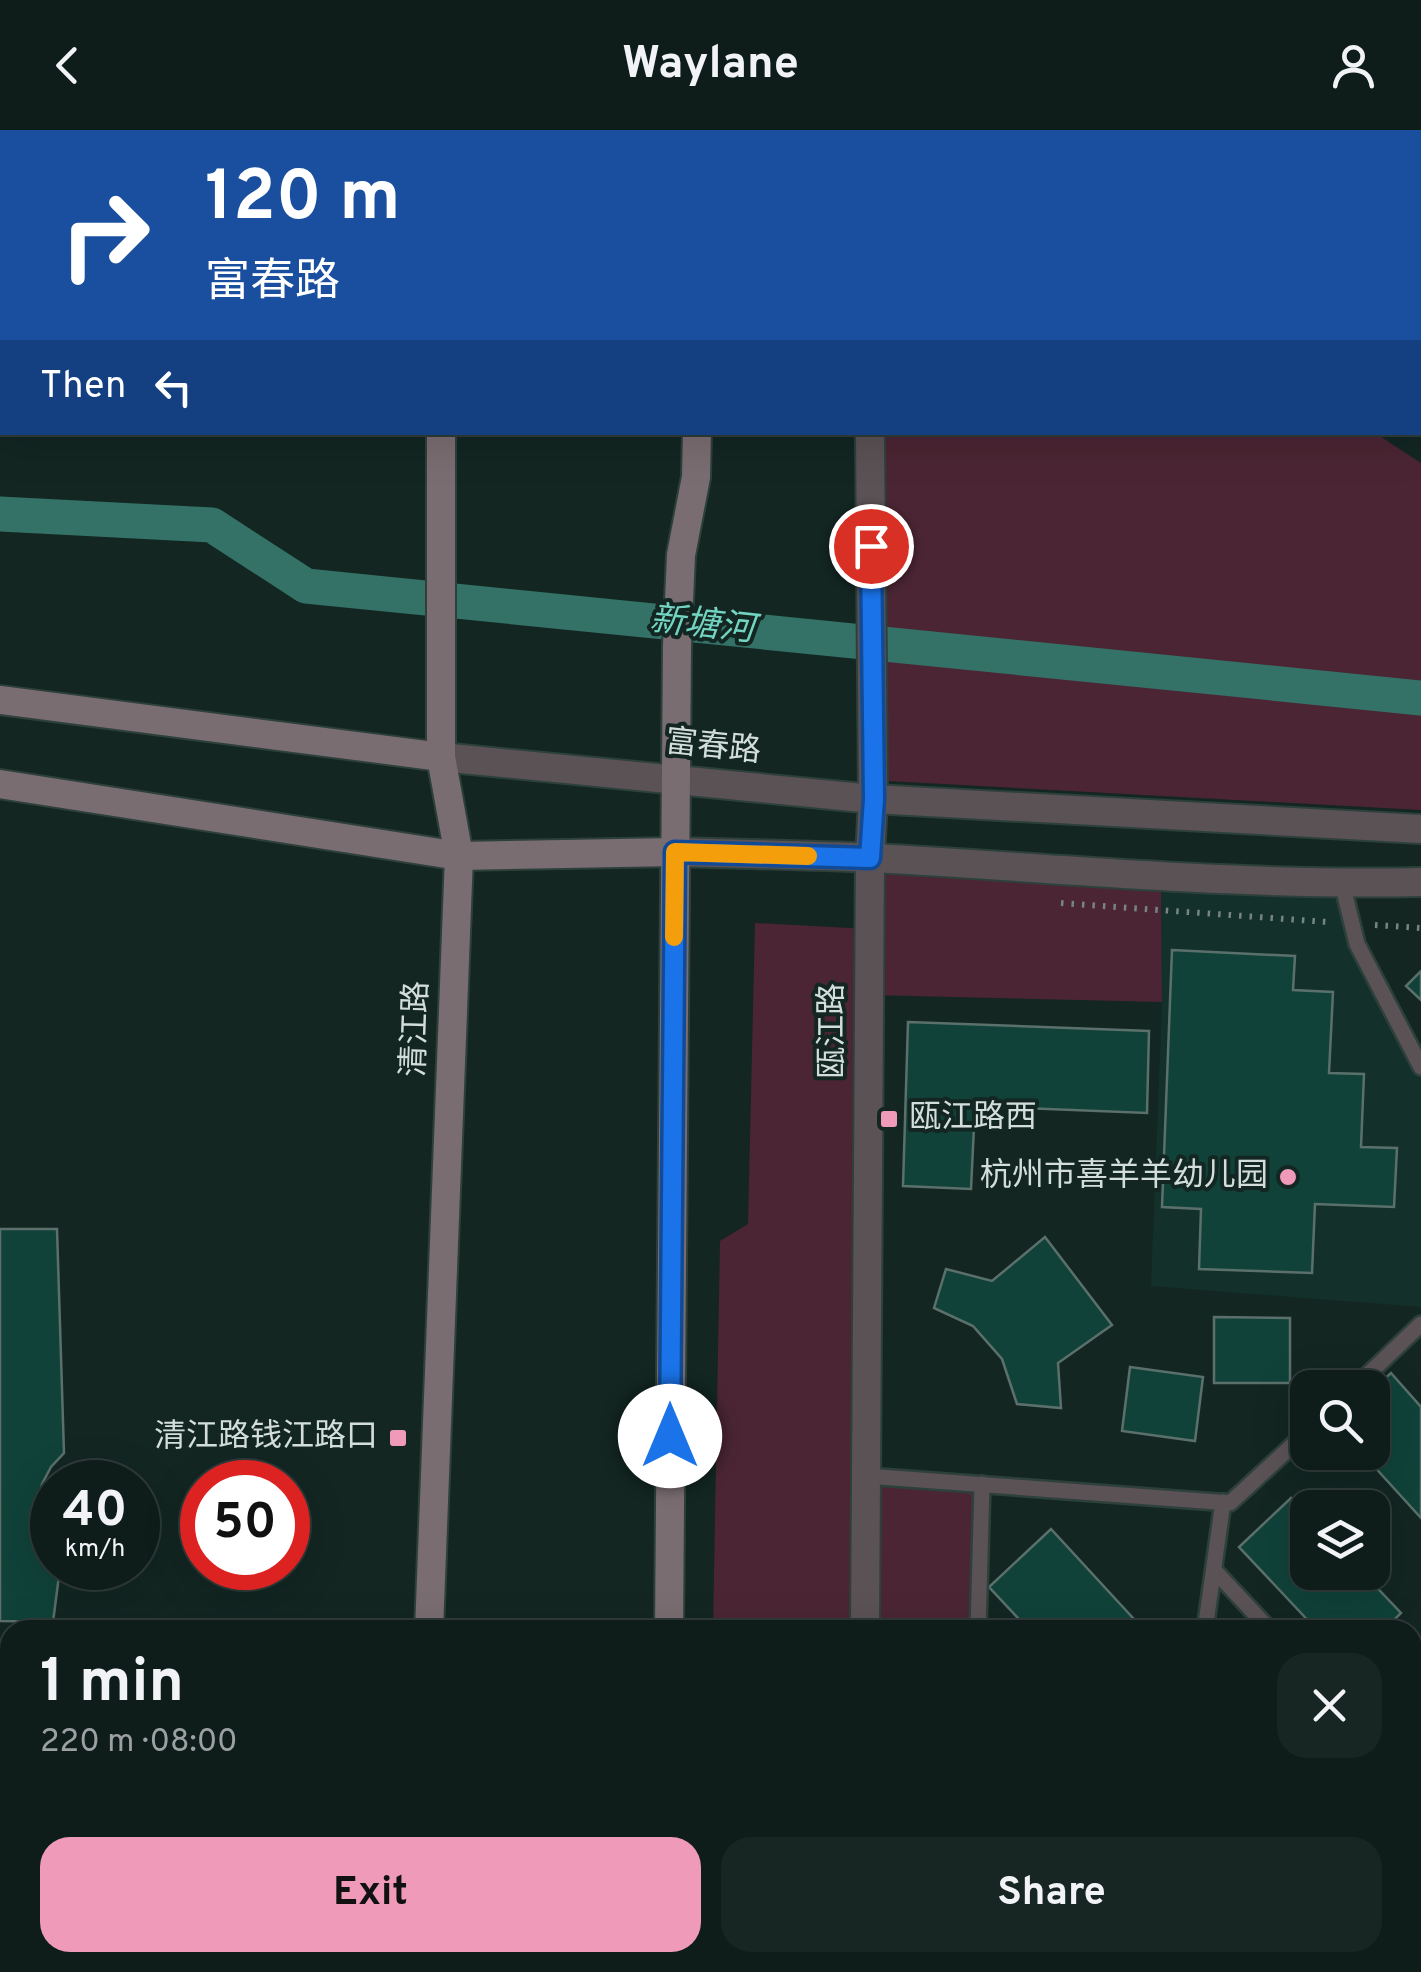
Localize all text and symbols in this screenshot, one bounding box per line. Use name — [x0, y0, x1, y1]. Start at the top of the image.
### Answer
text: Waylane — [622, 37, 799, 94]
icon: back — [40, 38, 95, 93]
icon: person — [1326, 38, 1381, 93]
text: 120 m — [205, 156, 401, 245]
icon: right — [40, 170, 170, 300]
text: 富春路 — [205, 255, 340, 312]
icon: left — [146, 360, 201, 415]
text: Then — [40, 363, 126, 412]
pin — [829, 504, 914, 589]
icon: arrive — [844, 519, 899, 574]
water label: 新塘河 — [647, 599, 762, 654]
street label: 富春路 — [663, 723, 763, 773]
street label: 清江路 — [395, 980, 439, 1078]
street label: 瓯江路 — [814, 983, 854, 1079]
place label: 瓯江路西 — [909, 1099, 1037, 1139]
marker: 瓯江路西 — [878, 1108, 900, 1130]
place label: 杭州市喜羊羊幼儿园 — [980, 1157, 1268, 1197]
marker: 杭州市喜羊羊幼儿园 — [1277, 1166, 1299, 1188]
map controls — [1290, 1370, 1390, 1590]
button: search — [1290, 1370, 1390, 1470]
position arrow — [618, 1384, 722, 1488]
place label: 清江路钱江路口 — [154, 1418, 378, 1458]
marker: 清江路钱江路口 — [387, 1427, 409, 1449]
speed limit sign: 50 — [180, 1460, 310, 1590]
text: 40 — [62, 1481, 128, 1544]
button: layers — [1290, 1490, 1390, 1590]
text: km/h — [65, 1534, 125, 1566]
text: 1 min — [40, 1647, 184, 1723]
button: close — [1277, 1653, 1382, 1758]
text: 220 m · 08:00 — [40, 1723, 238, 1763]
button: Exit — [40, 1837, 701, 1952]
button: Share — [721, 1837, 1382, 1952]

